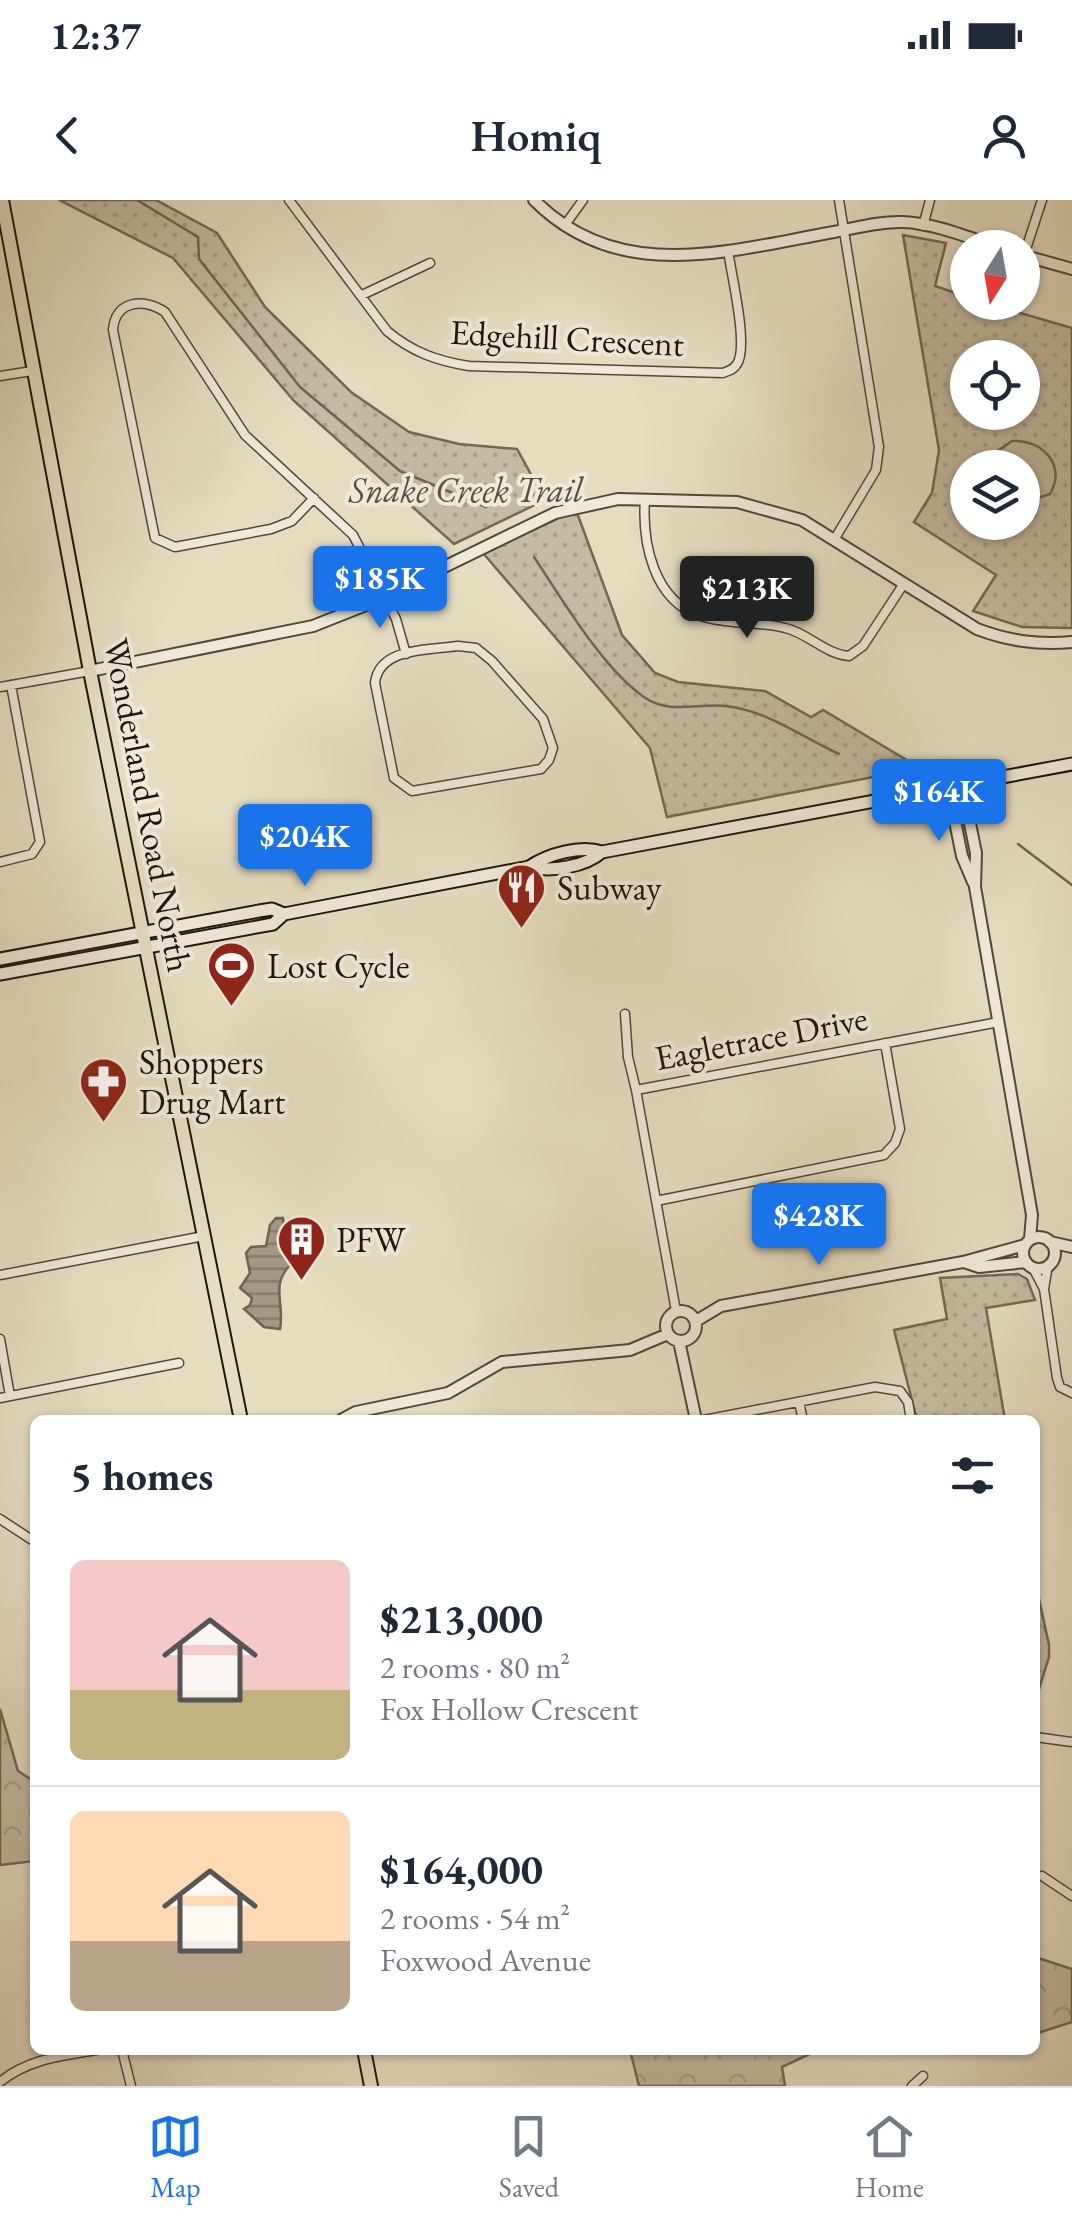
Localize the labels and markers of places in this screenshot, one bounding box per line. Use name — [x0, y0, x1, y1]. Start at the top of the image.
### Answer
pin: $185K — [310, 546, 450, 631]
pin: $213K — [677, 556, 817, 641]
pin: $164K — [869, 759, 1009, 844]
pin: $204K — [235, 804, 375, 889]
restaurant icon: Subway — [496, 862, 548, 930]
place label: Subway — [557, 865, 662, 910]
sports icon: Lost Cycle — [206, 940, 258, 1008]
place label: Lost Cycle — [267, 943, 410, 988]
place label: Shoppers Drug Mart — [139, 1039, 285, 1124]
pharmacy icon: Shoppers Drug Mart — [78, 1056, 130, 1124]
pin: $428K — [749, 1183, 889, 1268]
building icon: PFW — [275, 1214, 327, 1282]
place label: PFW — [336, 1217, 406, 1262]

